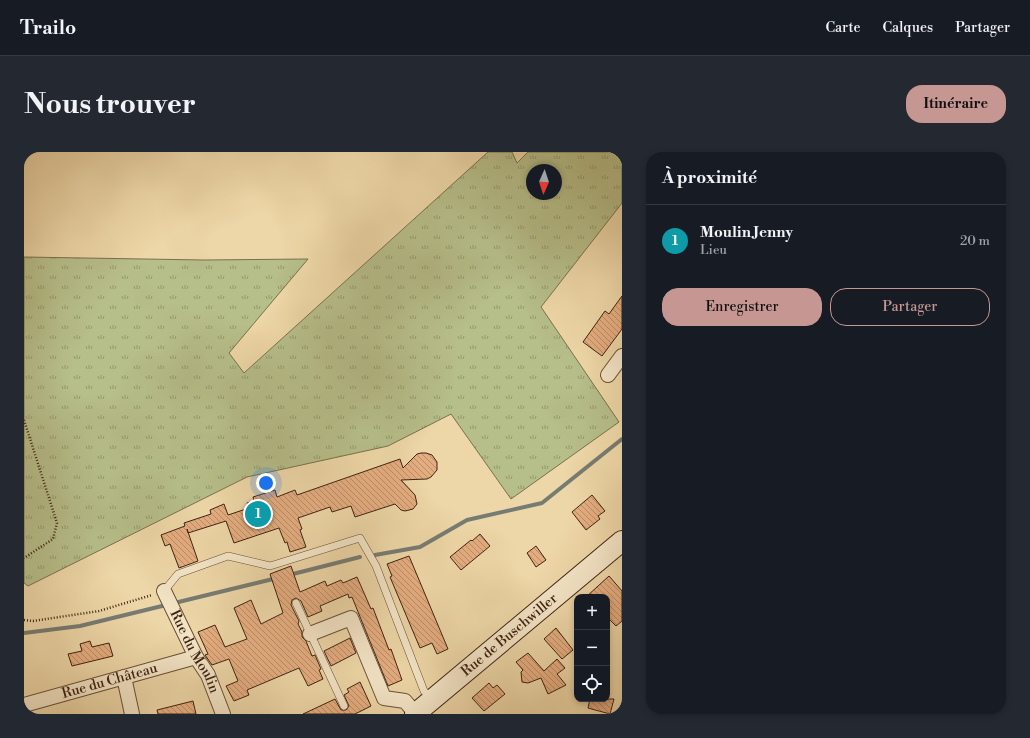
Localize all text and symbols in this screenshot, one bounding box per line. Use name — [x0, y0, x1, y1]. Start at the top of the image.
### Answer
text: Trailo — [20, 16, 76, 40]
text: Carte — [825, 19, 860, 37]
text: Calques — [882, 19, 933, 37]
text: Partager — [955, 19, 1010, 37]
button: Itinéraire — [906, 85, 1006, 123]
text: Nous trouver — [24, 87, 196, 122]
north arrow — [526, 164, 562, 200]
text: À proximité — [662, 167, 757, 189]
text: Moulin Jenny — [700, 223, 793, 242]
text: 1 — [672, 233, 678, 249]
text: 20 m — [960, 233, 990, 249]
text: Lieu — [700, 242, 727, 258]
button: Enregistrer — [662, 288, 822, 326]
button: Partager — [830, 288, 990, 326]
your location — [256, 473, 276, 493]
pin: 1 — [245, 499, 271, 529]
street label: Rue de Buschwiller — [457, 590, 561, 681]
map controls — [574, 594, 610, 702]
button: + — [574, 594, 610, 630]
street label: Rue du Moulin — [166, 607, 223, 697]
button: − — [574, 630, 610, 666]
street label: Rue du Château — [60, 659, 160, 703]
button: locate — [574, 666, 610, 702]

